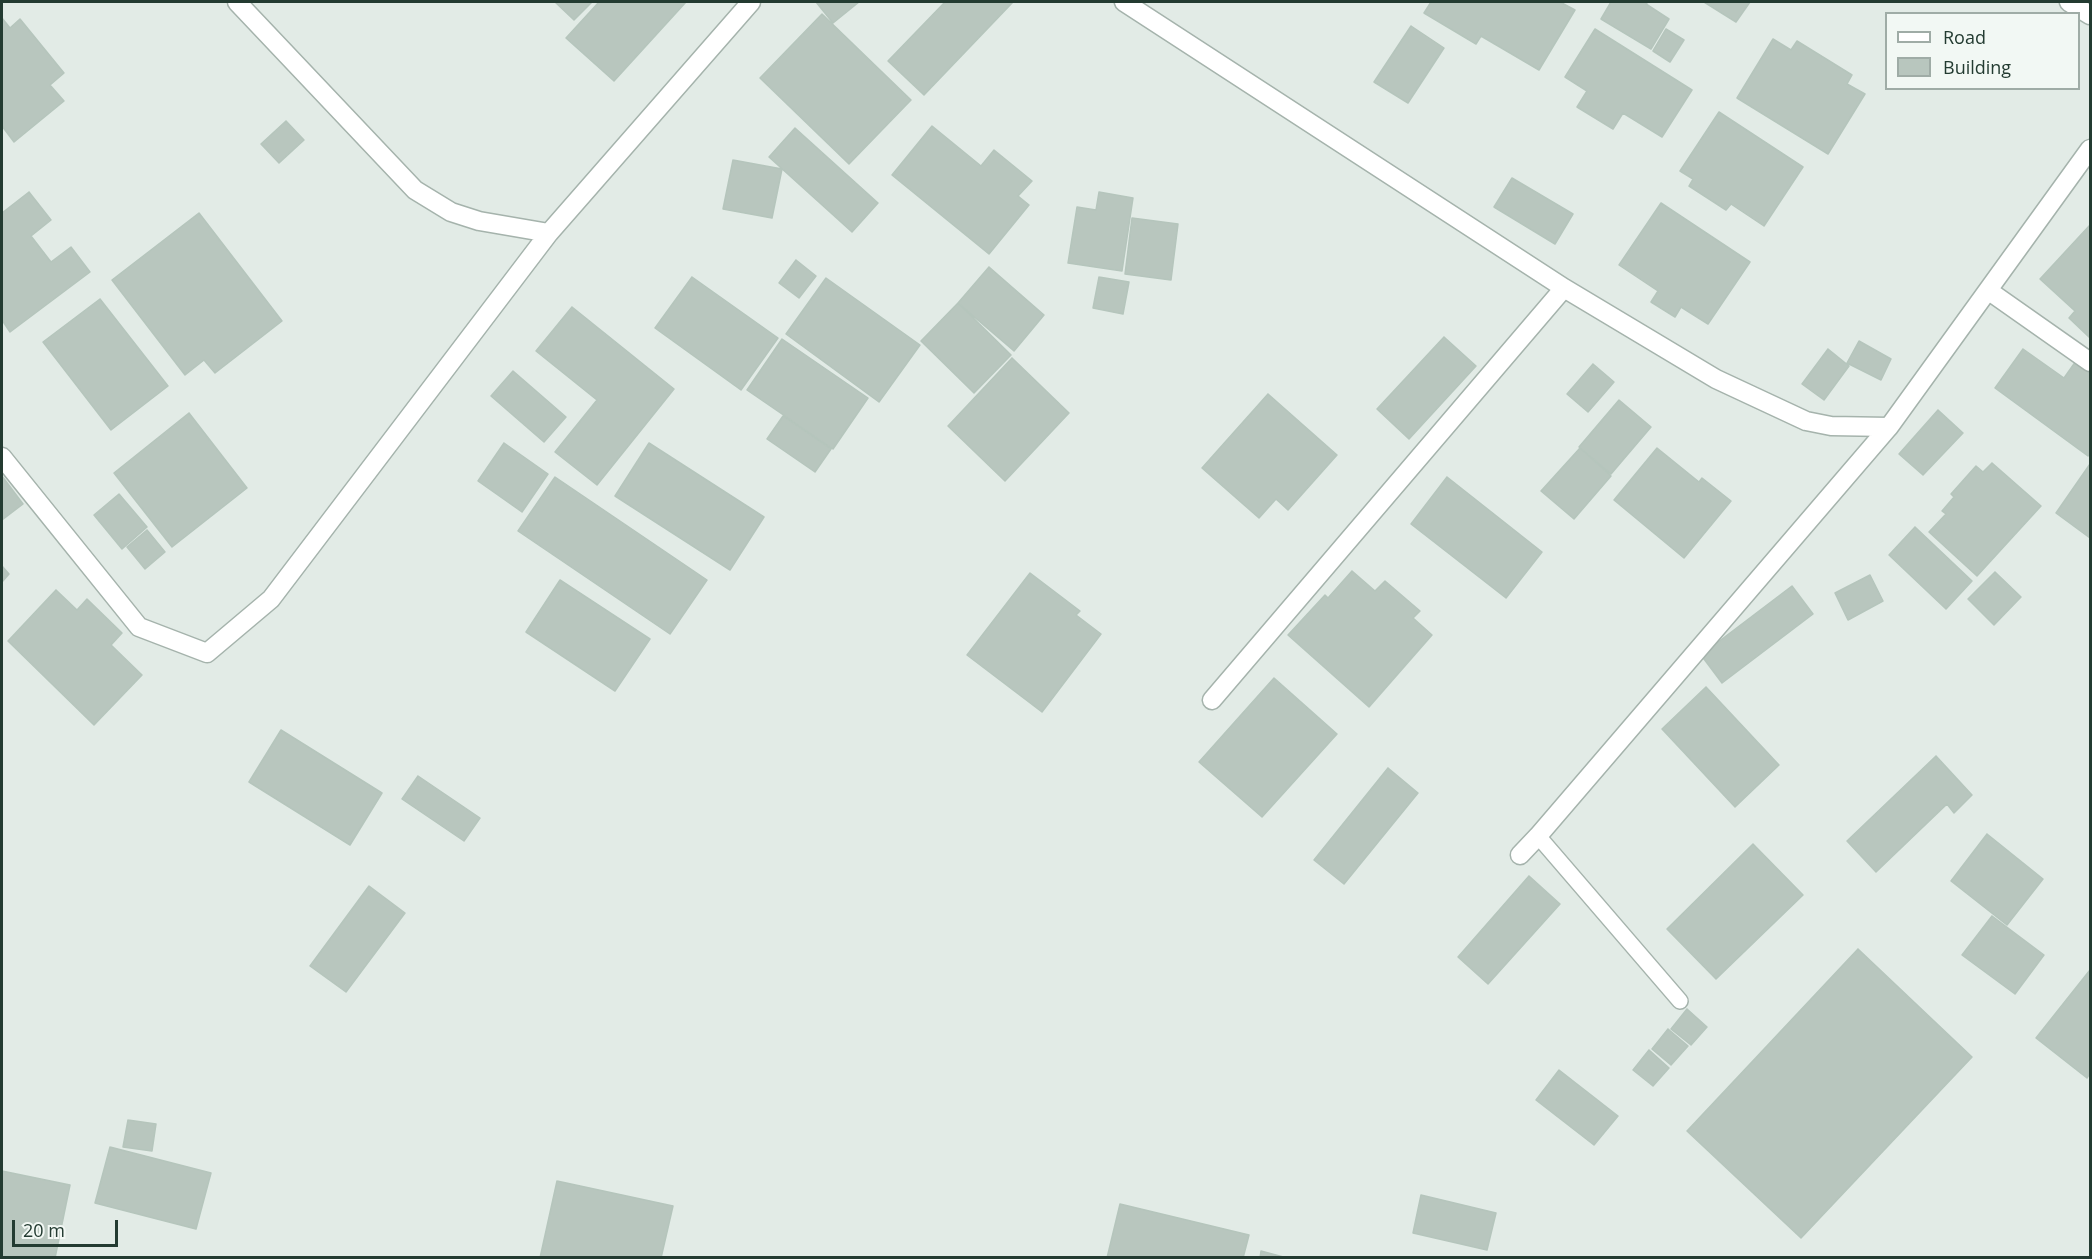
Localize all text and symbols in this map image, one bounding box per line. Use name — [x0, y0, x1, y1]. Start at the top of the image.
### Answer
legend — [1885, 12, 2080, 90]
text: Road — [1943, 25, 1986, 49]
text: Building — [1943, 55, 2011, 79]
scale bar — [15, 1208, 122, 1246]
text: 20 m — [23, 1218, 65, 1242]

